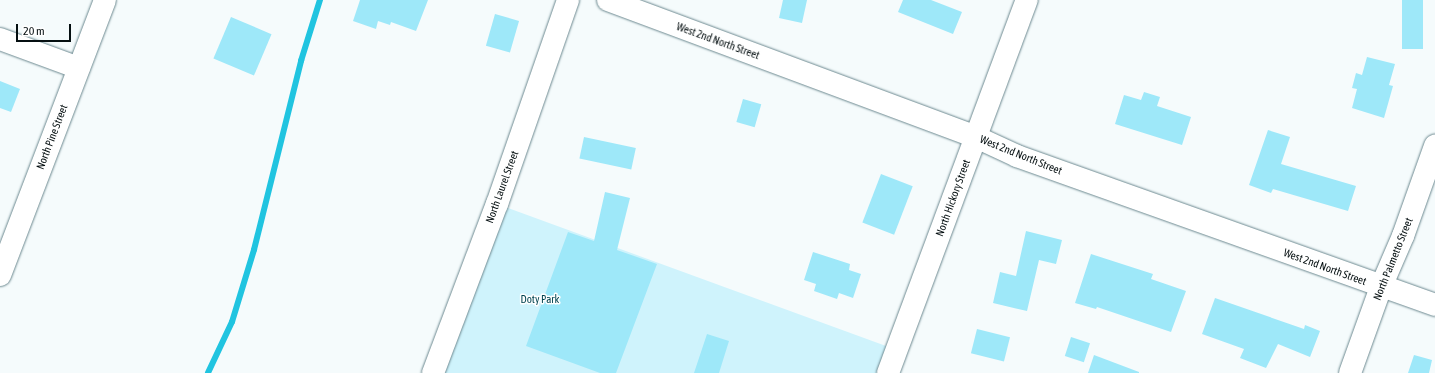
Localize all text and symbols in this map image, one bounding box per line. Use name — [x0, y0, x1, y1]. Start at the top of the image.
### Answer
scale bar — [18, 16, 73, 42]
street label: West 2nd North Street — [675, 20, 761, 62]
text: 20 m — [23, 24, 45, 38]
street label: North Pine Street — [34, 103, 70, 171]
street label: West 2nd North Street — [978, 133, 1064, 177]
street label: North Laurel Street — [483, 149, 521, 225]
street label: North Hickory Street — [933, 158, 973, 238]
street label: North Palmetto Street — [1370, 216, 1416, 302]
street label: West 2nd North Street — [1282, 246, 1368, 288]
park label: Doty Park — [521, 292, 559, 306]

